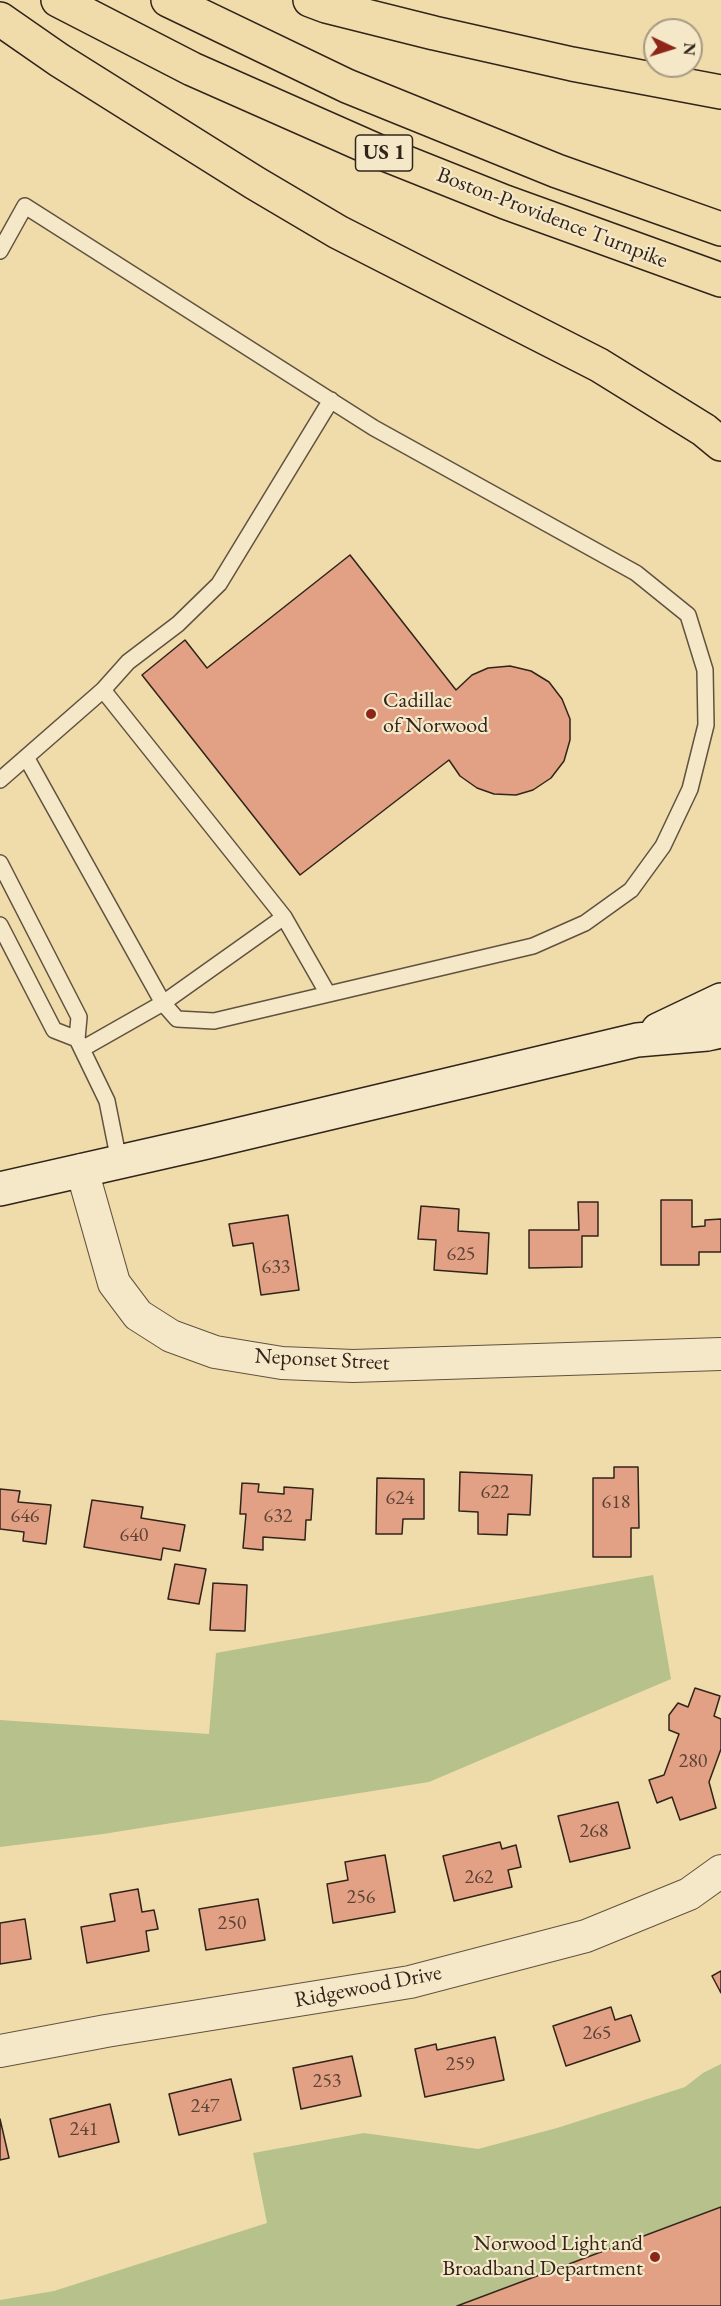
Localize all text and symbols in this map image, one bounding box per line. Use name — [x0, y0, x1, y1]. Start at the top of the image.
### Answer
north arrow — [643, 18, 703, 78]
text: N — [679, 42, 700, 56]
road number: US 1 — [356, 135, 412, 171]
street label: Boston-Providence Turnpike — [433, 162, 671, 274]
place label: Cadillac of Norwood — [383, 688, 488, 740]
marker: Cadillac of Norwood — [364, 707, 378, 721]
house number: 625 — [447, 1243, 475, 1267]
house number: 633 — [262, 1256, 290, 1280]
street label: Neponset Street — [254, 1343, 390, 1377]
house number: 622 — [481, 1481, 509, 1505]
house number: 624 — [386, 1487, 414, 1511]
house number: 618 — [602, 1491, 630, 1515]
house number: 646 — [11, 1505, 39, 1529]
house number: 632 — [264, 1505, 292, 1529]
house number: 640 — [120, 1524, 148, 1548]
house number: 280 — [679, 1750, 707, 1774]
house number: 268 — [580, 1820, 608, 1844]
house number: 262 — [465, 1866, 493, 1890]
house number: 256 — [347, 1886, 375, 1910]
house number: 250 — [218, 1912, 246, 1936]
street label: Ridgewood Drive — [292, 1960, 444, 2014]
house number: 265 — [583, 2022, 611, 2046]
house number: 259 — [446, 2053, 474, 2077]
house number: 253 — [313, 2070, 341, 2094]
house number: 247 — [191, 2095, 219, 2119]
house number: 241 — [70, 2118, 98, 2142]
place label: Norwood Light and Broadband Department — [442, 2231, 643, 2282]
marker: Norwood Light and Broadband Department — [648, 2250, 662, 2264]

